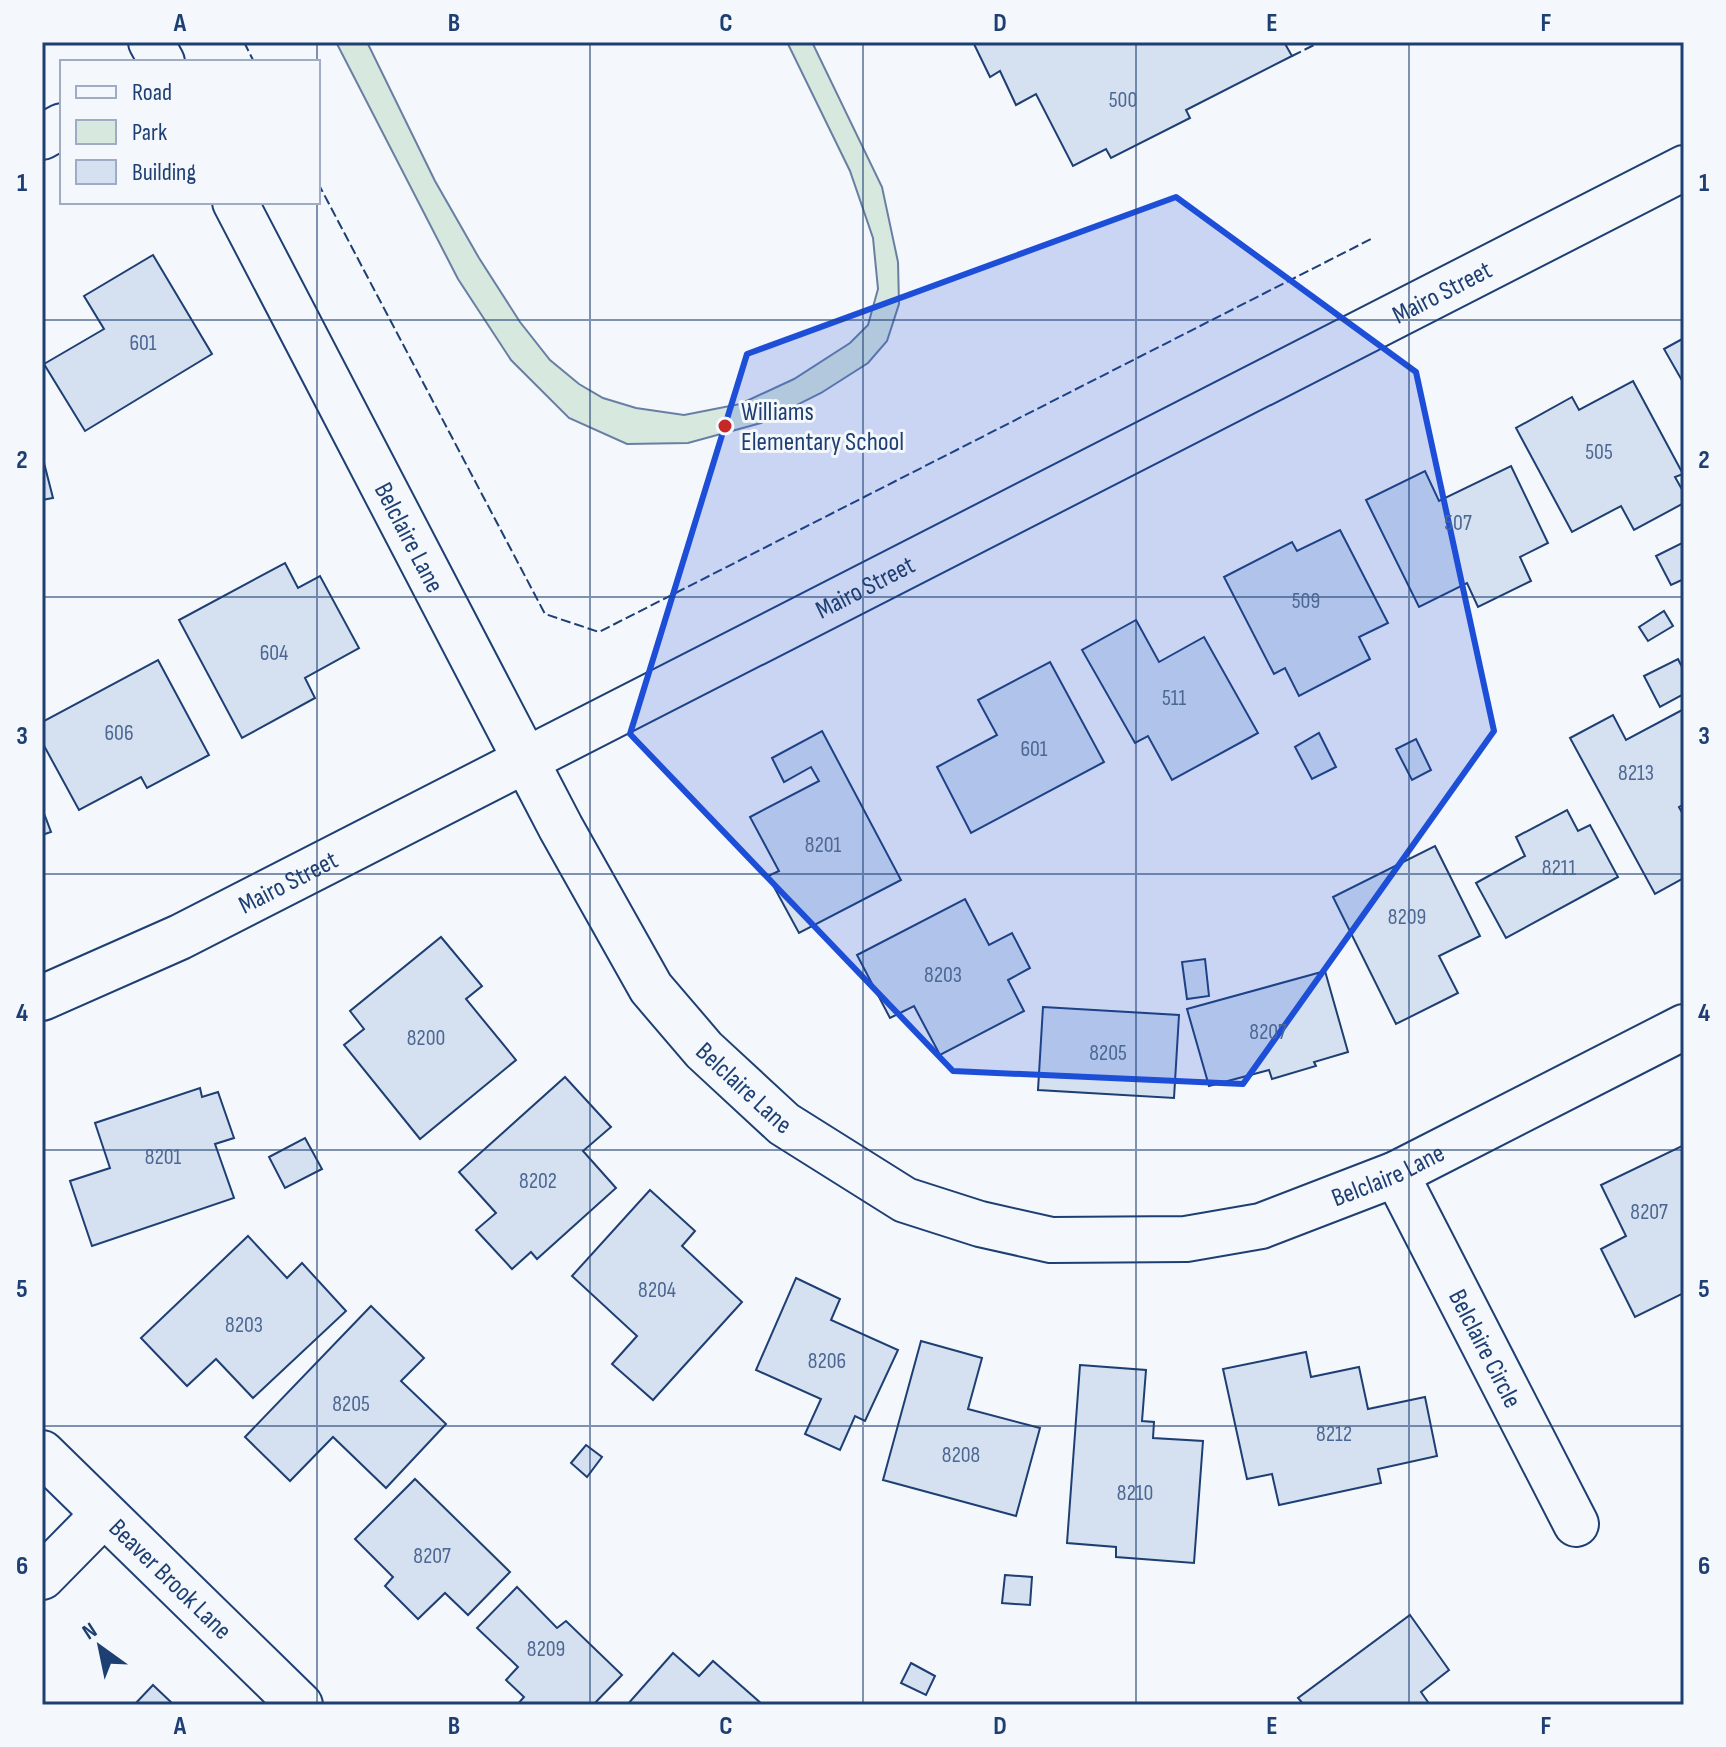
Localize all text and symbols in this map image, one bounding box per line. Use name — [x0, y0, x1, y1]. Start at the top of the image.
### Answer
text: A — [173, 8, 187, 39]
text: B — [448, 8, 460, 39]
text: C — [719, 8, 733, 39]
text: D — [993, 8, 1007, 39]
text: E — [1266, 8, 1278, 39]
text: F — [1541, 8, 1552, 39]
legend — [60, 60, 320, 204]
text: Road — [132, 78, 172, 107]
house number: 500 — [1109, 87, 1137, 114]
text: Park — [132, 118, 167, 147]
text: Building — [132, 158, 196, 187]
text: 1 — [17, 168, 27, 199]
text: 1 — [1699, 168, 1709, 199]
street label: Mairo Street — [1388, 255, 1497, 331]
house number: 601 — [129, 330, 157, 357]
place label: Williams Elementary School — [741, 397, 904, 458]
marker: Williams Elementary School — [716, 417, 734, 435]
house number: 505 — [1585, 439, 1613, 466]
text: 2 — [16, 445, 28, 476]
text: 2 — [1698, 445, 1710, 476]
street label: Belclaire Lane — [367, 478, 450, 598]
house number: 507 — [1444, 510, 1472, 537]
street label: Mairo Street — [811, 550, 920, 626]
house number: 509 — [1292, 588, 1320, 615]
house number: 604 — [260, 640, 288, 667]
house number: 511 — [1162, 685, 1186, 712]
house number: 606 — [104, 720, 134, 747]
text: 3 — [16, 721, 28, 752]
text: 3 — [1698, 721, 1710, 752]
house number: 601 — [1020, 736, 1048, 763]
house number: 8213 — [1618, 760, 1654, 787]
house number: 8201 — [805, 832, 842, 859]
street label: Mairo Street — [234, 845, 343, 921]
house number: 8211 — [1542, 855, 1577, 882]
house number: 8209 — [1388, 904, 1426, 931]
house number: 8203 — [924, 962, 962, 989]
text: 4 — [16, 998, 28, 1029]
text: 4 — [1698, 998, 1710, 1029]
house number: 8207 — [1249, 1019, 1287, 1046]
house number: 8200 — [407, 1025, 445, 1052]
street label: Belclaire Lane — [689, 1036, 797, 1142]
house number: 8205 — [1089, 1040, 1127, 1067]
street label: Belclaire Lane — [1327, 1138, 1450, 1214]
house number: 8201 — [145, 1144, 182, 1171]
house number: 8202 — [519, 1168, 557, 1195]
house number: 8207 — [1630, 1199, 1668, 1226]
text: 5 — [16, 1274, 28, 1305]
text: 5 — [1698, 1274, 1710, 1305]
house number: 8204 — [638, 1277, 676, 1304]
street label: Belclaire Circle — [1441, 1285, 1528, 1413]
house number: 8203 — [225, 1312, 263, 1339]
house number: 8206 — [808, 1348, 846, 1375]
house number: 8205 — [332, 1391, 370, 1418]
house number: 8212 — [1316, 1421, 1352, 1448]
house number: 8208 — [942, 1442, 980, 1469]
house number: 8210 — [1117, 1480, 1153, 1507]
street label: Beaver Brook Lane — [102, 1513, 238, 1647]
house number: 8207 — [413, 1543, 451, 1570]
text: 6 — [16, 1551, 28, 1582]
text: 6 — [1698, 1551, 1710, 1582]
north arrow — [60, 1607, 140, 1687]
text: N — [78, 1617, 102, 1646]
house number: 8209 — [527, 1636, 565, 1663]
text: A — [173, 1711, 187, 1742]
text: B — [448, 1711, 460, 1742]
text: C — [719, 1711, 733, 1742]
text: D — [993, 1711, 1007, 1742]
text: E — [1266, 1711, 1278, 1742]
text: F — [1541, 1711, 1552, 1742]

